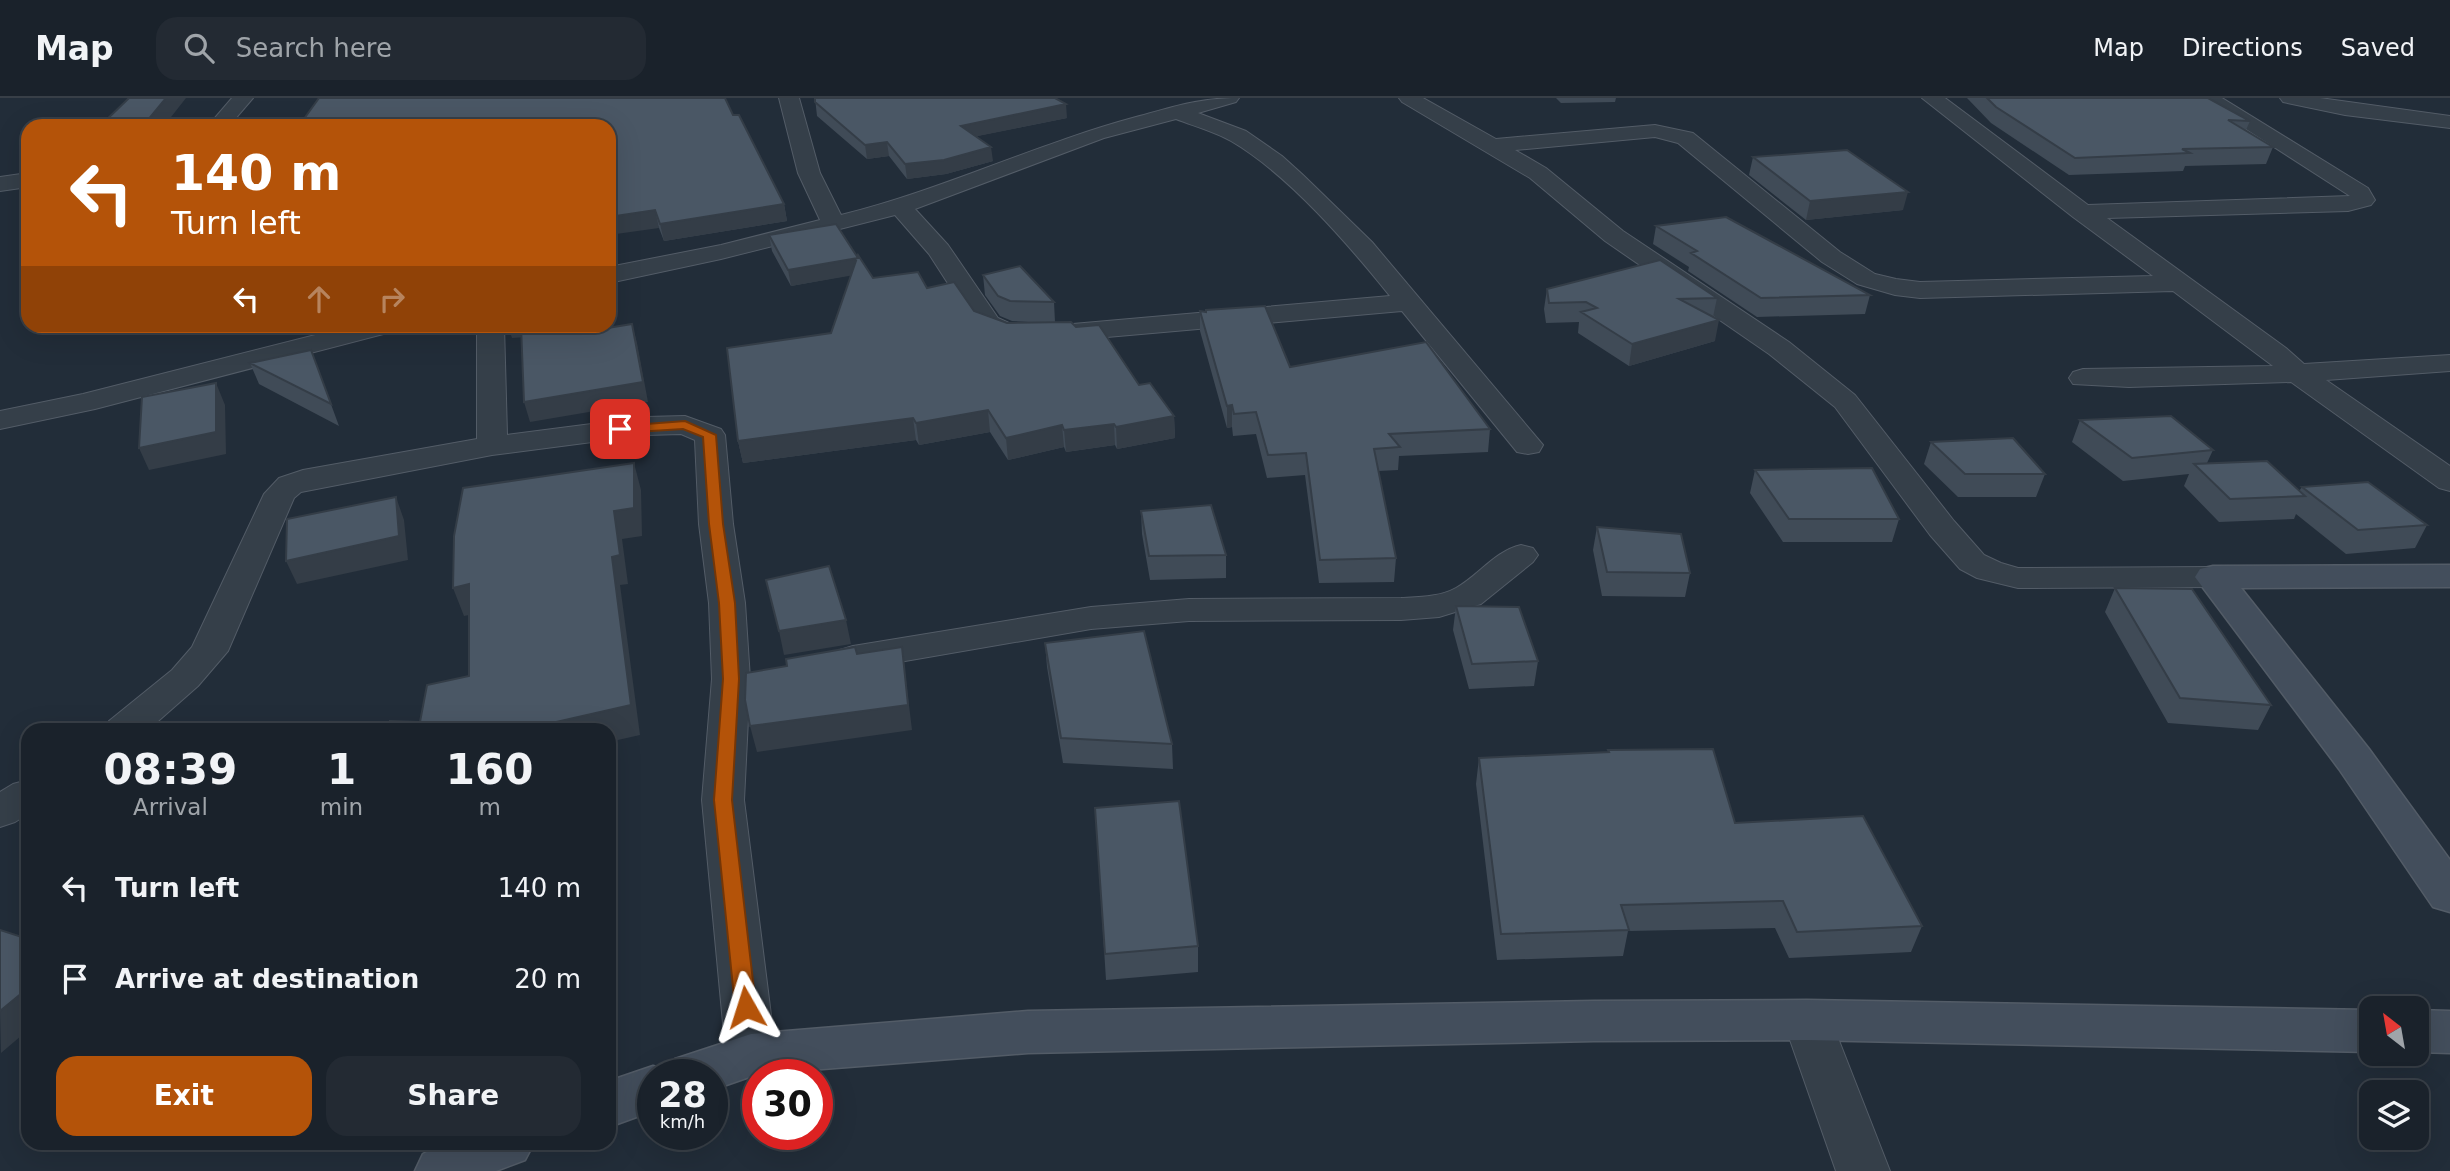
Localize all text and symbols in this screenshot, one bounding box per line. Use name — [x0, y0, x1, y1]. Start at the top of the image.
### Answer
search box — [156, 17, 646, 80]
text: Map — [35, 29, 114, 68]
icon: search — [180, 29, 218, 67]
text: Search here — [236, 33, 392, 63]
text: Map — [2093, 34, 2144, 62]
text: Directions — [2182, 34, 2303, 62]
text: Saved — [2341, 34, 2415, 62]
text: 140 m — [171, 145, 341, 202]
icon: left — [56, 147, 147, 238]
text: Turn left — [171, 204, 301, 242]
icon: left — [227, 280, 265, 318]
icon: ahead — [300, 280, 338, 318]
icon: right — [373, 280, 411, 318]
pin — [590, 399, 650, 459]
icon: arrive — [601, 410, 639, 448]
text: 08:39 — [104, 745, 237, 794]
text: 1 — [327, 745, 356, 794]
text: 160 — [446, 745, 533, 794]
text: Arrival — [133, 794, 208, 820]
text: min — [320, 794, 363, 820]
text: m — [478, 794, 501, 820]
icon: left — [56, 869, 94, 907]
text: Turn left — [115, 873, 239, 903]
text: 140 m — [498, 873, 581, 903]
icon: arrive — [56, 960, 94, 998]
text: Arrive at destination — [115, 964, 419, 994]
text: 20 m — [514, 964, 581, 994]
position arrow — [709, 970, 783, 1044]
north arrow — [2359, 996, 2429, 1066]
map controls — [2359, 996, 2429, 1150]
button: Exit — [56, 1056, 312, 1136]
button: Share — [326, 1056, 581, 1136]
speed limit sign: 30 — [742, 1059, 833, 1150]
text: 28 — [658, 1075, 707, 1115]
button: layers — [2359, 1080, 2429, 1150]
text: km/h — [660, 1111, 705, 1132]

